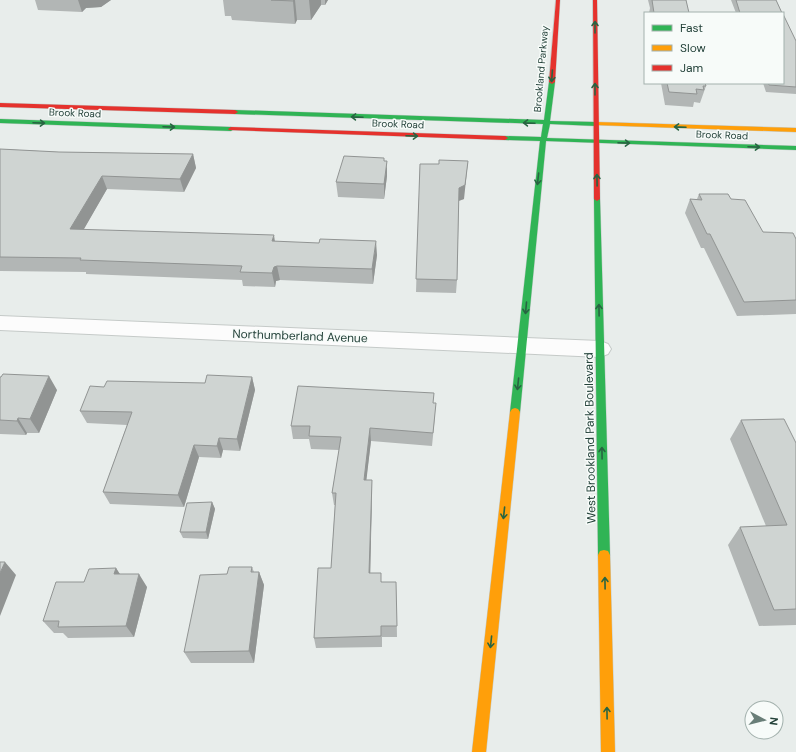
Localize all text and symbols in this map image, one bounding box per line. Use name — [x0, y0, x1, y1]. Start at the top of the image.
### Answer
legend — [644, 12, 784, 84]
text: Fast — [680, 20, 703, 36]
one-way arrow — [591, 21, 599, 34]
street label: Brookland Parkway — [531, 25, 551, 113]
text: Slow — [680, 40, 706, 56]
text: Jam — [680, 60, 703, 76]
one-way arrow — [549, 69, 556, 82]
one-way arrow — [592, 83, 599, 96]
street label: Brook Road — [49, 106, 101, 120]
one-way arrow — [351, 113, 364, 120]
street label: Brook Road — [372, 117, 424, 131]
one-way arrow — [32, 119, 45, 126]
one-way arrow — [523, 119, 536, 126]
one-way arrow — [162, 123, 175, 131]
one-way arrow — [674, 123, 687, 131]
street label: Brook Road — [696, 128, 748, 142]
one-way arrow — [405, 132, 418, 139]
one-way arrow — [617, 139, 630, 147]
one-way arrow — [747, 143, 760, 151]
one-way arrow — [535, 172, 542, 185]
one-way arrow — [593, 174, 601, 187]
one-way arrow — [522, 301, 530, 314]
one-way arrow — [596, 304, 603, 317]
street label: Northumberland Avenue — [232, 326, 368, 346]
street label: West Brookland Park Boulevard — [581, 352, 599, 524]
one-way arrow — [515, 377, 522, 390]
one-way arrow — [598, 447, 606, 460]
one-way arrow — [501, 506, 508, 519]
one-way arrow — [601, 577, 609, 590]
one-way arrow — [487, 635, 494, 648]
north arrow — [744, 700, 784, 740]
one-way arrow — [603, 707, 611, 720]
text: N — [766, 716, 781, 726]

